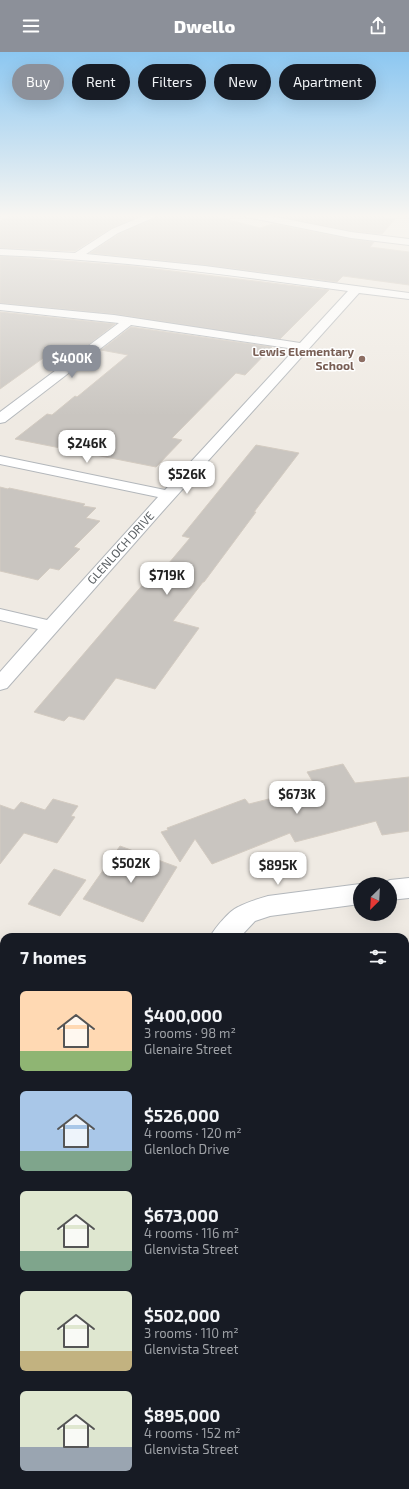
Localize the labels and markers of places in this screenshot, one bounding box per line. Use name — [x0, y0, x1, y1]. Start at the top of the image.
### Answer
place label: Lewis Elementary School — [252, 344, 354, 372]
pin: $400K — [44, 345, 100, 379]
marker: Lewis Elementary School — [357, 354, 367, 364]
pin: $246K — [59, 430, 115, 464]
pin: $526K — [159, 461, 215, 495]
pin: $719K — [139, 562, 195, 596]
pin: $673K — [269, 781, 325, 815]
pin: $502K — [103, 850, 159, 884]
pin: $895K — [250, 852, 306, 886]

